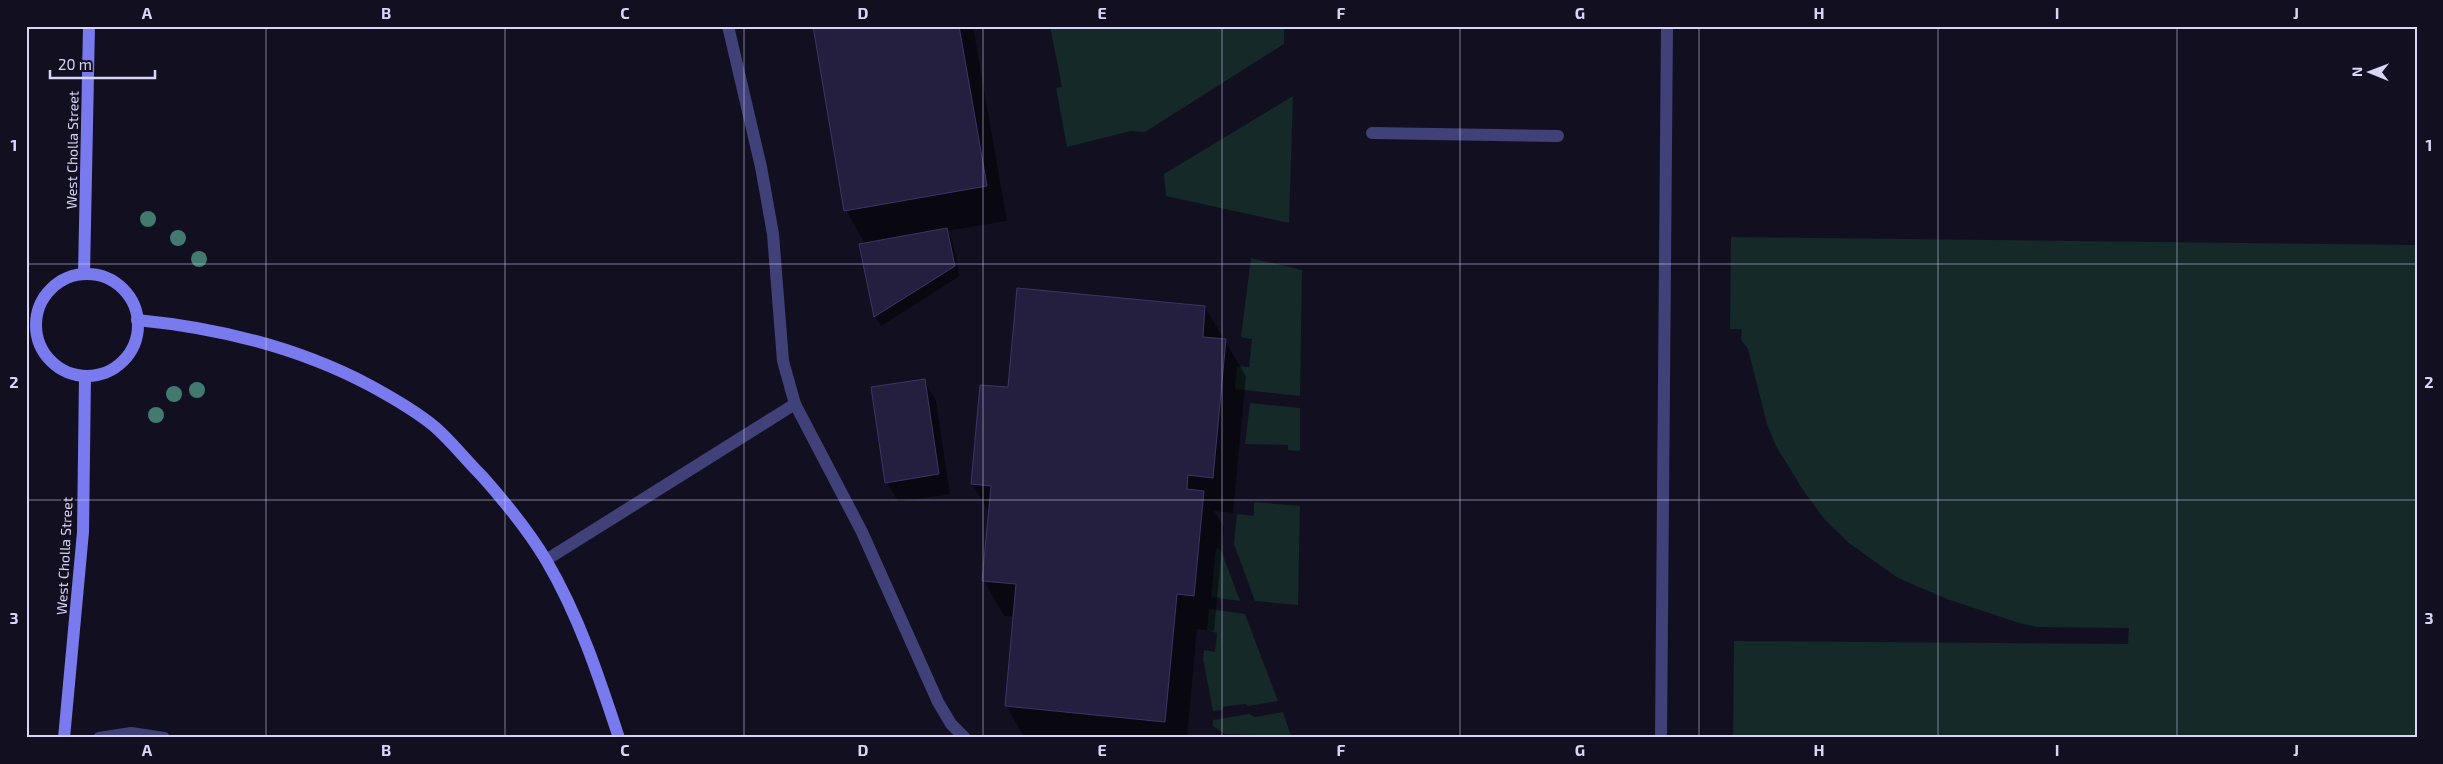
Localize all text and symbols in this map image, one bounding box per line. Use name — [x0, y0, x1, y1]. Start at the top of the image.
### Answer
text: A — [142, 3, 153, 22]
text: B — [381, 3, 391, 22]
text: C — [620, 3, 630, 22]
text: D — [858, 3, 869, 22]
text: E — [1097, 3, 1107, 22]
text: F — [1337, 3, 1346, 22]
text: G — [1575, 3, 1585, 22]
text: H — [1813, 3, 1825, 22]
text: I — [2055, 3, 2059, 22]
text: J — [2293, 3, 2299, 22]
scale bar — [50, 48, 155, 80]
north arrow — [2346, 48, 2396, 98]
text: 20 m — [58, 55, 92, 73]
text: N — [2348, 67, 2365, 77]
street label: West Cholla Street — [62, 91, 82, 209]
text: 1 — [11, 135, 17, 154]
text: 1 — [2426, 135, 2432, 154]
text: 2 — [9, 372, 19, 391]
text: 2 — [2424, 372, 2434, 391]
street label: West Cholla Street — [52, 497, 76, 615]
text: 3 — [9, 608, 19, 627]
text: 3 — [2424, 608, 2434, 627]
text: A — [142, 740, 153, 759]
text: B — [381, 740, 391, 759]
text: C — [620, 740, 630, 759]
text: D — [858, 740, 869, 759]
text: E — [1097, 740, 1107, 759]
text: F — [1337, 740, 1346, 759]
text: G — [1575, 740, 1585, 759]
text: H — [1813, 740, 1825, 759]
text: I — [2055, 740, 2059, 759]
text: J — [2293, 740, 2299, 759]

